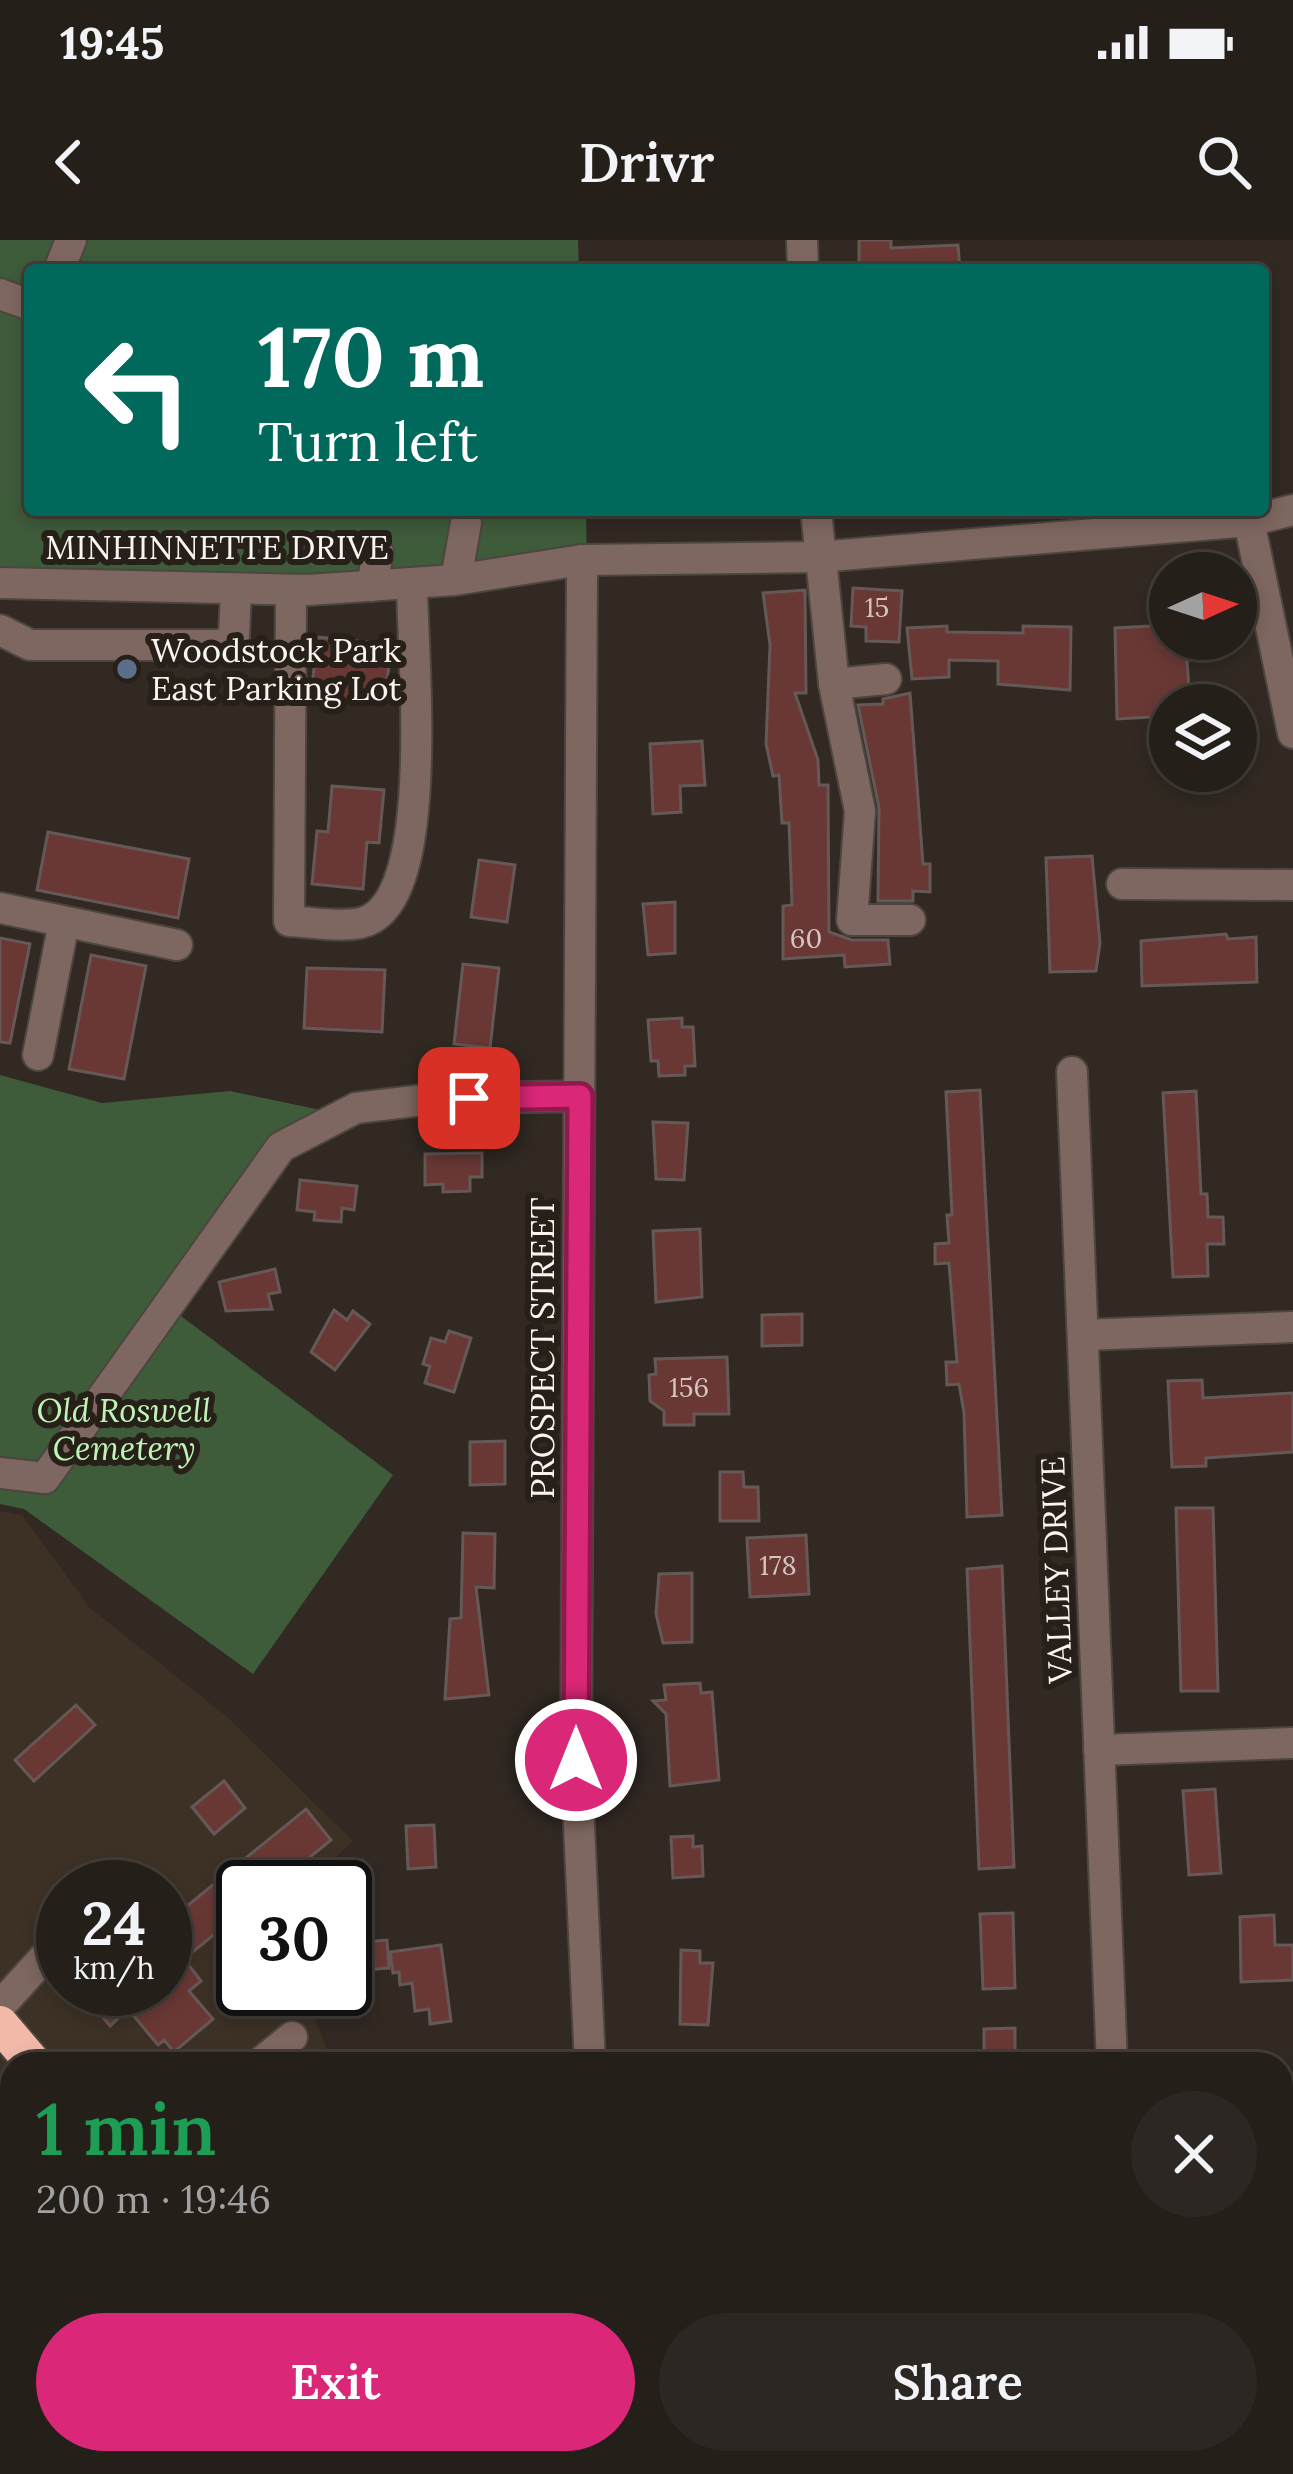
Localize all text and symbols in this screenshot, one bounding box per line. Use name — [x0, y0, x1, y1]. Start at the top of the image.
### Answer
text: 19:45 — [60, 14, 164, 71]
text: Drivr — [579, 128, 714, 197]
icon: back — [36, 129, 102, 195]
icon: search — [1191, 129, 1257, 195]
text: 170 m — [258, 302, 484, 410]
icon: left — [60, 312, 216, 468]
text: Turn left — [258, 407, 478, 476]
street label: MINHINNETTE DRIVE — [45, 526, 389, 568]
north arrow — [1149, 552, 1257, 660]
map controls — [1149, 552, 1257, 792]
house number: 15 — [865, 590, 889, 624]
place label: Woodstock Park East Parking Lot — [151, 629, 402, 709]
marker: Woodstock Park East Parking Lot — [114, 656, 140, 682]
button: layers — [1149, 684, 1257, 792]
house number: 60 — [790, 921, 822, 955]
pin — [418, 1047, 520, 1149]
icon: arrive — [436, 1065, 502, 1131]
street label: PROSPECT STREET — [521, 1197, 563, 1499]
house number: 156 — [669, 1370, 709, 1404]
park label: Old Roswell Cemetery — [37, 1389, 211, 1469]
street label: VALLEY DRIVE — [1031, 1456, 1081, 1685]
house number: 178 — [759, 1548, 797, 1582]
position arrow — [513, 1697, 639, 1823]
speed limit sign: 30 — [216, 1860, 372, 2016]
text: 24 — [82, 1885, 146, 1961]
text: km/h — [73, 1949, 155, 1987]
text: 1 min — [36, 2083, 216, 2175]
button: close — [1131, 2091, 1257, 2217]
text: 200 m · 19:46 — [36, 2174, 271, 2224]
button: Exit — [36, 2313, 635, 2451]
button: Share — [659, 2313, 1257, 2451]

